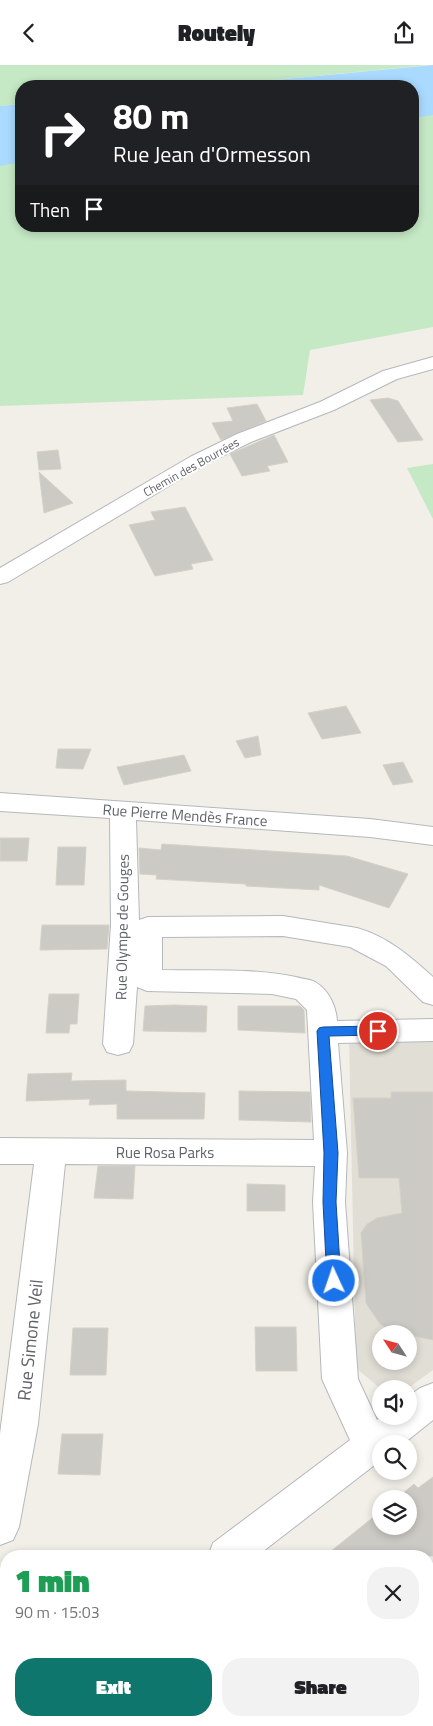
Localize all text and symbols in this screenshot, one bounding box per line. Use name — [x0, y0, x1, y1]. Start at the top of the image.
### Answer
text: Routely — [178, 16, 255, 50]
icon: back — [15, 19, 43, 47]
icon: share — [390, 19, 418, 47]
text: 80 m — [113, 89, 189, 143]
icon: right — [30, 100, 95, 165]
text: Rue Jean d'Ormesson — [113, 137, 311, 171]
text: Then — [30, 195, 70, 224]
icon: arrive — [80, 195, 108, 223]
street label: Chemin des Bourrées — [139, 432, 243, 501]
street label: Rue Pierre Mendès France — [102, 798, 268, 832]
street label: Rue Olympe de Gouges — [109, 854, 135, 1000]
pin — [357, 1010, 399, 1052]
icon: arrive — [364, 1017, 392, 1045]
street label: Rue Rosa Parks — [116, 1141, 214, 1164]
position arrow — [307, 1254, 359, 1306]
street label: Rue Simone Veil — [10, 1278, 50, 1402]
north arrow — [372, 1325, 418, 1370]
map controls — [372, 1325, 417, 1535]
button: sound — [372, 1380, 417, 1425]
button: search — [372, 1435, 417, 1480]
button: layers — [372, 1490, 417, 1535]
text: 1 min — [15, 1558, 90, 1604]
button: close — [367, 1567, 419, 1619]
text: 90 m · 15:03 — [15, 1600, 100, 1624]
button: Exit — [15, 1658, 212, 1716]
button: Share — [222, 1658, 419, 1716]

